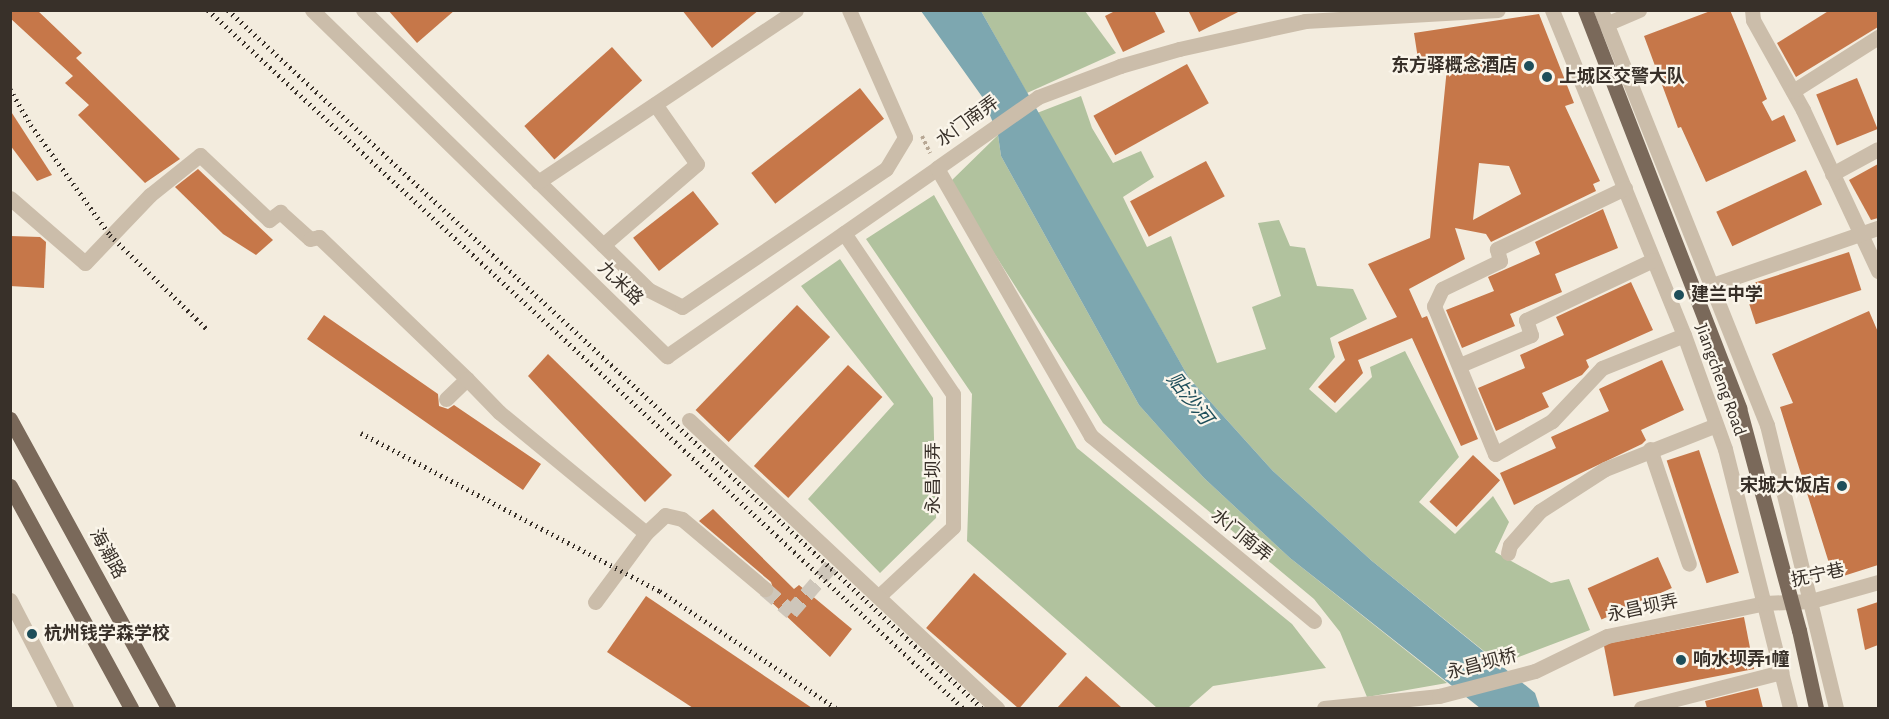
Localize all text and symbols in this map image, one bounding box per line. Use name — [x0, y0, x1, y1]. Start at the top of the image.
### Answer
place label: 东方驿概念酒店 — [1391, 55, 1517, 77]
marker: 东方驿概念酒店 — [1522, 59, 1536, 73]
place label: 上城区交警大队 — [1559, 66, 1685, 88]
marker: 上城区交警大队 — [1540, 70, 1554, 84]
street label: 水门南弄 — [933, 92, 1003, 152]
street label: 九米路 — [593, 257, 647, 311]
place label: 建兰中学 — [1691, 284, 1763, 306]
marker: 建兰中学 — [1672, 288, 1686, 302]
street label: Jiangcheng Road — [1690, 321, 1750, 439]
water label: 贴沙河 — [1161, 368, 1217, 430]
street label: 永昌坝弄 — [923, 442, 945, 514]
place label: 宋城大饭店 — [1740, 475, 1830, 497]
marker: 宋城大饭店 — [1835, 479, 1849, 493]
street label: 水门南弄 — [1206, 505, 1276, 567]
street label: 海潮路 — [84, 525, 130, 583]
street label: 抚宁巷 — [1789, 560, 1847, 592]
street label: 永昌坝弄 — [1606, 591, 1680, 627]
place label: 杭州钱学森学校 — [44, 623, 170, 645]
marker: 杭州钱学森学校 — [25, 627, 39, 641]
street label: 永昌坝桥 — [1444, 645, 1520, 685]
place label: 响水坝弄1幢 — [1693, 649, 1789, 671]
marker: 响水坝弄1幢 — [1674, 653, 1688, 667]

